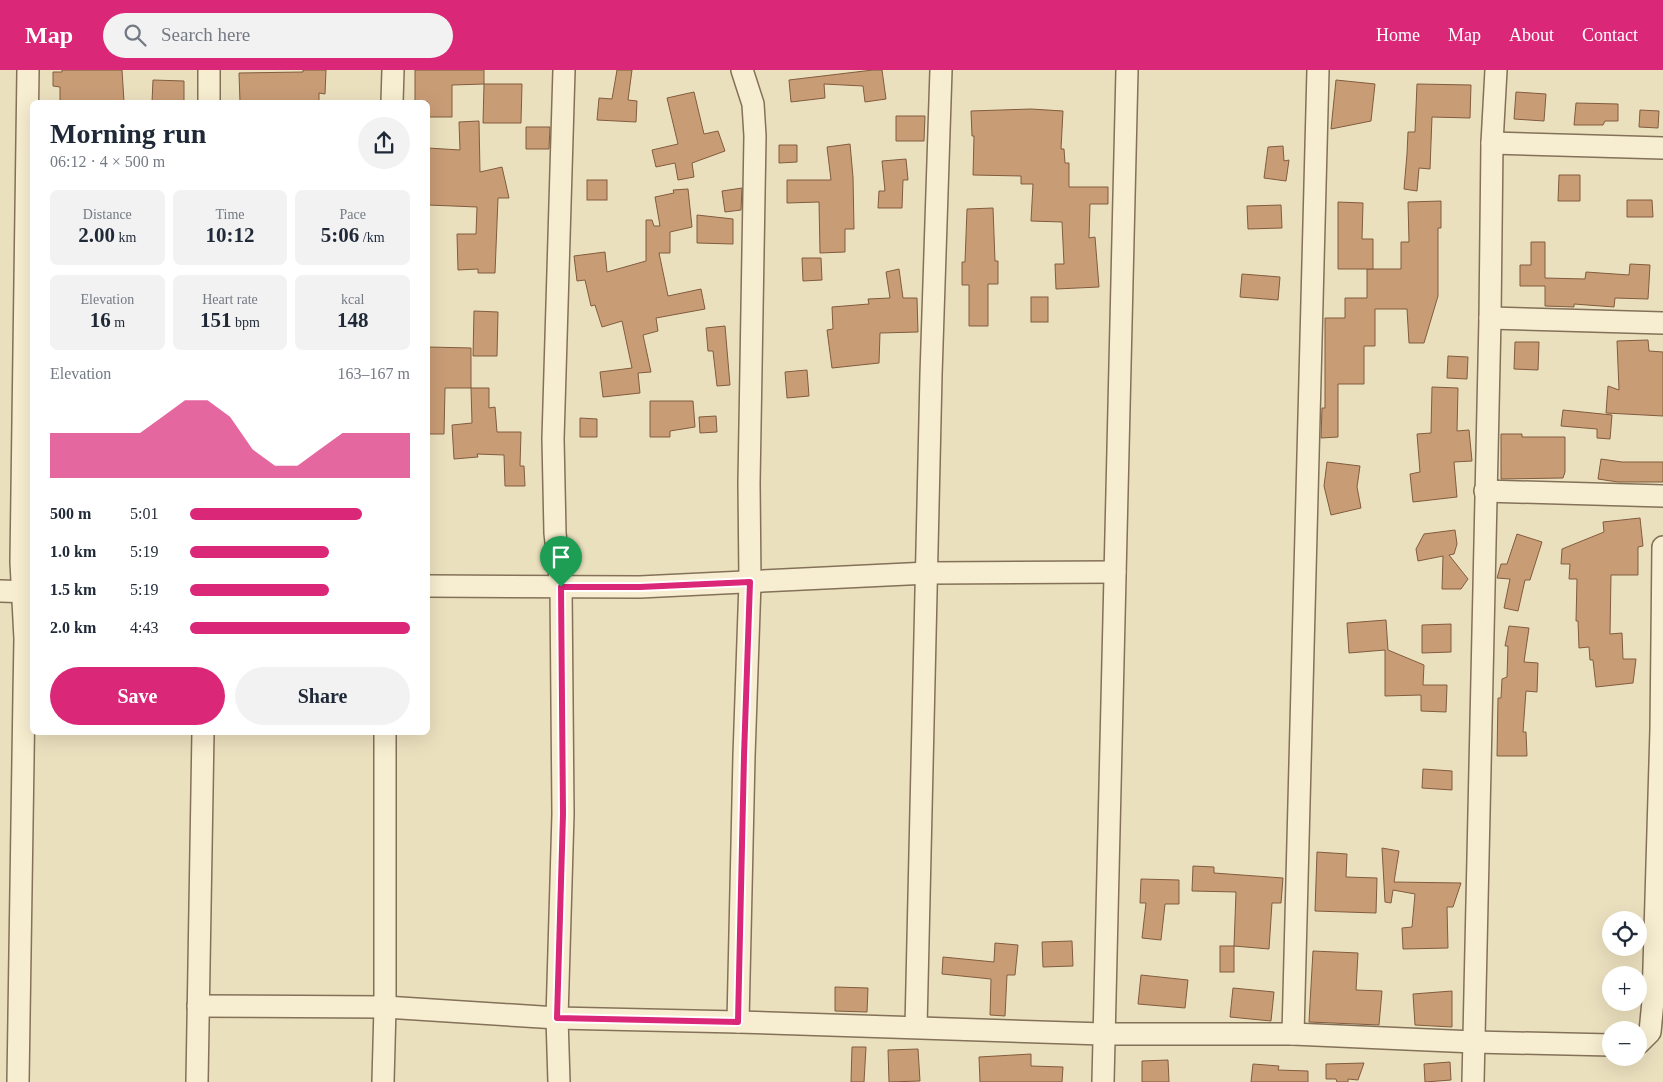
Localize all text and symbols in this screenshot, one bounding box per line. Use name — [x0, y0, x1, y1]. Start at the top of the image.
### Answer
search box — [103, 13, 453, 58]
icon: search — [121, 21, 149, 49]
text: Map — [25, 22, 73, 48]
text: Search here — [161, 24, 250, 45]
text: Home — [1376, 25, 1420, 45]
text: Map — [1448, 25, 1481, 45]
text: About — [1509, 25, 1554, 45]
text: Contact — [1582, 25, 1638, 45]
button: share — [358, 117, 410, 169]
text: Morning run — [50, 118, 206, 149]
text: 06:12 · 4 × 500 m — [50, 153, 165, 170]
text: Distance — [83, 207, 132, 222]
text: Time — [215, 207, 245, 222]
text: Pace — [339, 207, 366, 222]
text: 2.00 — [78, 223, 115, 247]
text: 10:12 — [205, 223, 254, 247]
text: 5:06 — [321, 223, 359, 247]
text: km — [115, 230, 136, 245]
text: /km — [359, 230, 385, 245]
text: Elevation — [81, 292, 134, 307]
text: Heart rate — [202, 292, 258, 307]
text: kcal — [341, 292, 364, 307]
text: 16 — [90, 308, 111, 332]
text: 151 — [200, 308, 232, 332]
text: 148 — [337, 308, 368, 332]
text: m — [111, 315, 125, 330]
text: bpm — [232, 315, 260, 330]
text: Elevation — [50, 365, 111, 382]
text: 163–167 m — [338, 365, 410, 382]
text: 500 m — [50, 505, 91, 522]
text: 5:01 — [130, 505, 158, 522]
pin — [540, 536, 582, 587]
text: 1.0 km — [50, 543, 96, 560]
text: 5:19 — [130, 543, 158, 560]
icon: arrive — [547, 543, 575, 571]
text: 1.5 km — [50, 581, 96, 598]
text: 5:19 — [130, 581, 158, 598]
text: 2.0 km — [50, 619, 96, 636]
text: 4:43 — [130, 619, 158, 636]
button: Save — [50, 667, 225, 725]
button: Share — [235, 667, 410, 725]
map controls — [1602, 911, 1647, 1066]
button: locate — [1602, 911, 1647, 956]
button: + — [1602, 966, 1647, 1011]
button: − — [1602, 1021, 1647, 1066]

